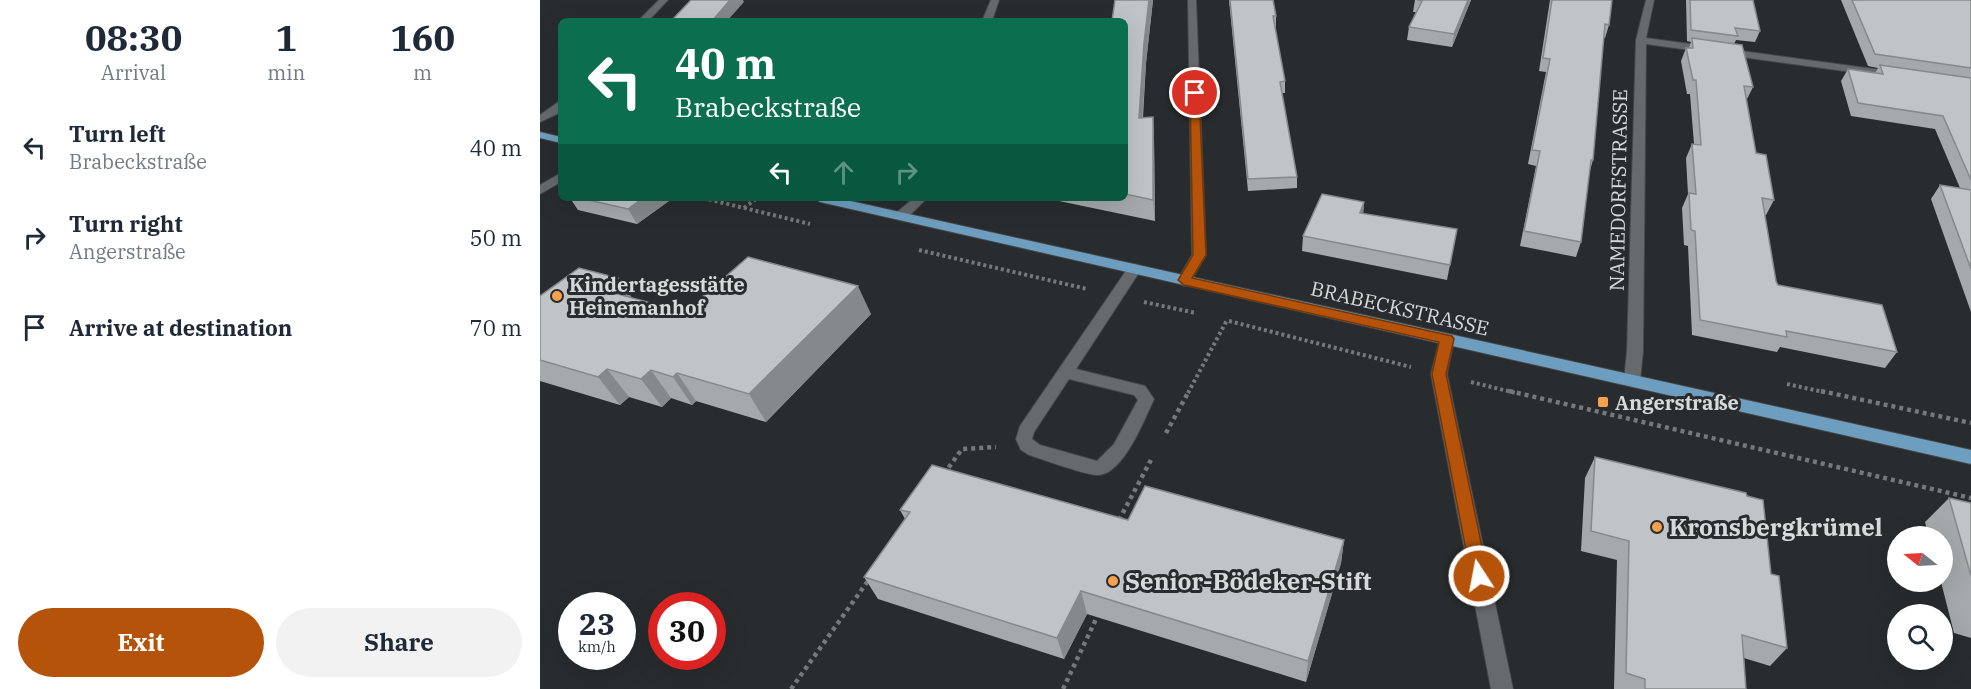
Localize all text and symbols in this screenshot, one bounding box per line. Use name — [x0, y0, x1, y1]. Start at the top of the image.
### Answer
text: 08:30 — [85, 14, 182, 61]
text: 1 — [275, 14, 297, 61]
text: 160 — [390, 14, 455, 61]
text: 40 m — [675, 36, 776, 91]
icon: left — [576, 42, 654, 120]
text: Arrival — [101, 59, 166, 86]
text: min — [267, 59, 305, 86]
text: m — [413, 59, 432, 86]
pin — [1169, 67, 1220, 118]
icon: arrive — [1178, 76, 1211, 109]
text: Brabeckstraße — [675, 89, 861, 124]
street label: NAMEDORFSTRASSE — [1603, 89, 1633, 291]
text: Turn left — [69, 119, 165, 148]
icon: left — [18, 131, 51, 164]
text: 40 m — [470, 133, 522, 162]
text: Brabeckstraße — [69, 148, 207, 175]
icon: left — [764, 156, 797, 189]
icon: ahead — [827, 156, 860, 189]
icon: right — [890, 156, 923, 189]
text: Turn right — [69, 209, 183, 238]
icon: right — [18, 221, 51, 254]
text: 50 m — [470, 223, 522, 252]
text: Angerstraße — [69, 238, 186, 265]
place label: Kindertagesstätte Heinemanhof — [569, 271, 745, 321]
street label: BRABECKSTRASSE — [1308, 274, 1492, 342]
marker: Kindertagesstätte Heinemanhof — [550, 289, 564, 303]
icon: arrive — [18, 311, 51, 344]
text: Arrive at destination — [69, 313, 292, 342]
text: 70 m — [470, 313, 522, 342]
place label: Angerstraße — [1615, 389, 1739, 416]
marker: Angerstraße — [1596, 395, 1610, 409]
place label: Kronsbergkrümel — [1669, 511, 1883, 543]
marker: Kronsbergkrümel — [1650, 520, 1664, 534]
north arrow — [1887, 526, 1953, 592]
map controls — [1887, 526, 1953, 670]
position arrow — [1447, 544, 1511, 608]
place label: Senior-Bödeker-Stift — [1125, 565, 1371, 597]
marker: Senior-Bödeker-Stift — [1106, 574, 1120, 588]
speed limit sign: 30 — [648, 592, 726, 670]
text: 23 — [579, 604, 615, 643]
button: search — [1887, 604, 1953, 670]
button: Exit — [18, 608, 264, 677]
button: Share — [276, 608, 522, 677]
text: km/h — [578, 637, 616, 656]

